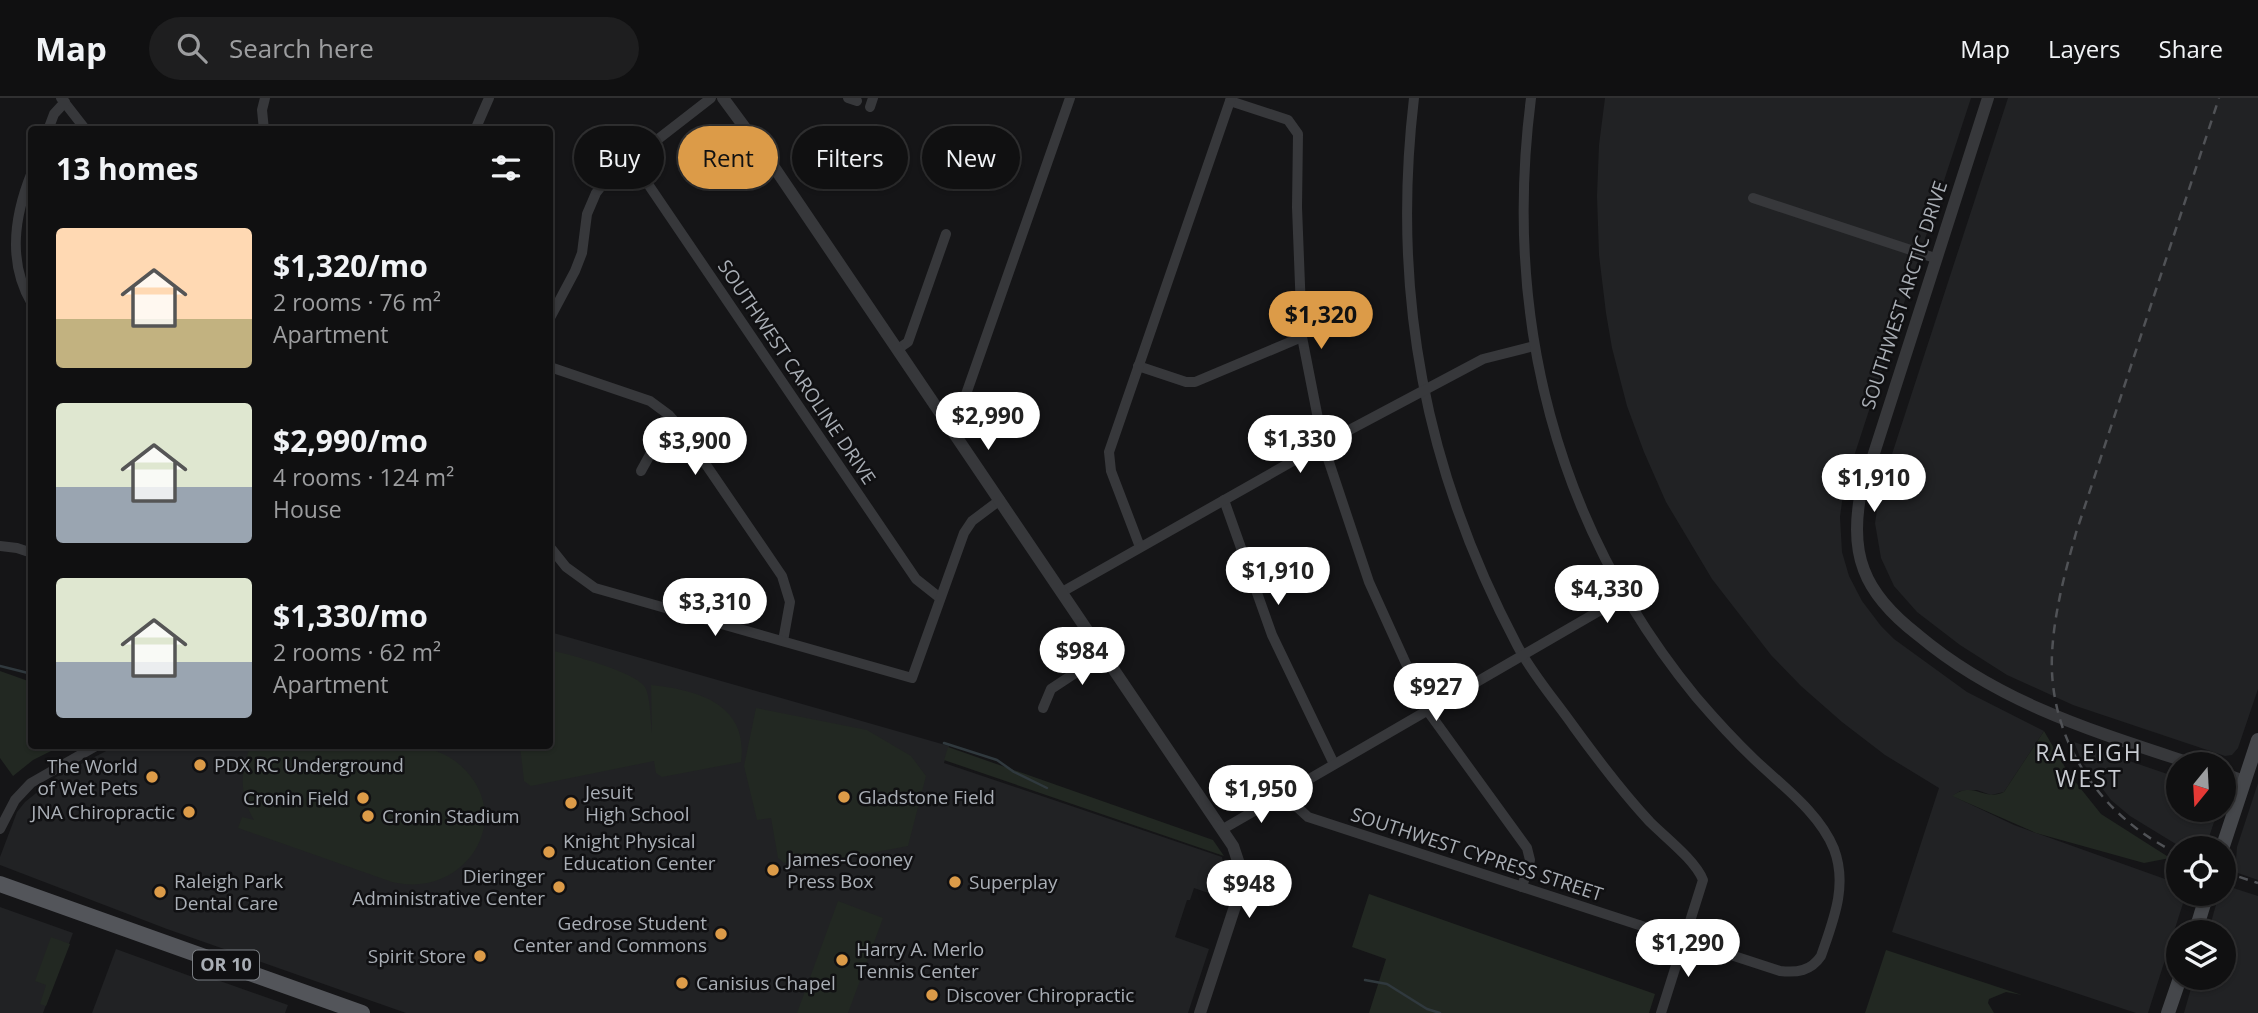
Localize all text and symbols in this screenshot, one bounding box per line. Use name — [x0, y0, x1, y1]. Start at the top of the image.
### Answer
search box — [149, 17, 639, 80]
text: Map — [35, 26, 107, 71]
icon: search — [173, 29, 211, 67]
text: Search here — [229, 30, 374, 66]
text: Map — [1960, 32, 2010, 65]
text: Layers — [2048, 32, 2121, 65]
text: Share — [2159, 32, 2223, 65]
chip: Buy — [574, 126, 664, 189]
chip: Rent — [678, 126, 778, 189]
chip: Filters — [792, 126, 908, 189]
chip: New — [922, 126, 1020, 189]
text: 13 homes — [56, 148, 199, 189]
icon: filters — [487, 149, 525, 187]
street label: SOUTHWEST ARCTIC DRIVE — [1855, 178, 1953, 412]
text: $1,320/mo — [273, 245, 428, 286]
street label: SOUTHWEST CAROLINE DRIVE — [712, 255, 882, 489]
icon: home — [112, 256, 196, 340]
text: 2 rooms · 76 m² — [273, 286, 441, 318]
pin: $1,320 — [1264, 292, 1378, 351]
text: $1,320 — [1285, 298, 1357, 330]
text: Apartment — [273, 318, 389, 350]
pin: $2,990 — [931, 392, 1045, 452]
text: $2,990 — [952, 399, 1024, 431]
pin: $1,330 — [1243, 416, 1357, 475]
pin: $3,900 — [638, 418, 752, 477]
text: $2,990/mo — [273, 420, 428, 461]
text: $1,330 — [1264, 422, 1336, 454]
text: $3,900 — [659, 424, 731, 456]
icon: home — [112, 431, 196, 515]
pin: $1,910 — [1817, 454, 1931, 514]
text: 4 rooms · 124 m² — [273, 461, 454, 493]
text: $1,910 — [1838, 461, 1910, 493]
text: House — [273, 493, 342, 525]
pin: $1,910 — [1221, 547, 1335, 607]
text: $1,910 — [1242, 554, 1314, 586]
pin: $4,330 — [1550, 566, 1664, 625]
text: $4,330 — [1571, 572, 1643, 604]
pin: $3,310 — [658, 578, 772, 638]
text: $3,310 — [679, 585, 751, 617]
text: $1,330/mo — [273, 595, 428, 636]
icon: home — [112, 606, 196, 690]
pin: $984 — [1041, 628, 1123, 687]
text: $984 — [1056, 634, 1108, 666]
text: 2 rooms · 62 m² — [273, 636, 441, 668]
pin: $927 — [1395, 664, 1477, 723]
text: Apartment — [273, 668, 389, 700]
text: $927 — [1410, 670, 1462, 702]
district label: RALEIGH WEST — [2035, 736, 2143, 794]
place label: PDX RC Underground — [214, 752, 404, 778]
north arrow — [2166, 752, 2236, 822]
map controls — [2166, 752, 2236, 990]
place label: The World of Wet Pets — [37, 753, 138, 801]
marker: PDX RC Underground — [192, 757, 208, 773]
pin: $1,950 — [1204, 766, 1318, 825]
marker: The World of Wet Pets — [144, 769, 160, 785]
text: $1,950 — [1225, 772, 1297, 804]
place label: Jesuit High School — [583, 779, 690, 827]
place label: Gladstone Field — [858, 784, 995, 810]
place label: Cronin Field — [243, 785, 349, 811]
marker: Gladstone Field — [836, 789, 852, 805]
marker: Cronin Field — [355, 790, 371, 806]
marker: Jesuit High School — [563, 795, 579, 811]
place label: JNA Chiropractic — [29, 799, 175, 825]
street label: SOUTHWEST CYPRESS STREET — [1348, 801, 1607, 907]
place label: Cronin Stadium — [382, 803, 520, 829]
marker: JNA Chiropractic — [181, 804, 197, 820]
marker: Cronin Stadium — [360, 808, 376, 824]
place label: Knight Physical Education Center — [563, 828, 716, 876]
button: locate — [2166, 836, 2236, 906]
marker: Knight Physical Education Center — [541, 844, 557, 860]
place label: James-Cooney Press Box — [785, 846, 913, 894]
pin: $948 — [1208, 860, 1290, 920]
marker: James-Cooney Press Box — [765, 862, 781, 878]
place label: Dieringer Administrative Center — [352, 863, 545, 911]
text: $948 — [1223, 867, 1275, 899]
place label: Raleigh Park Dental Care — [174, 868, 283, 916]
place label: Superplay — [969, 869, 1058, 895]
marker: Superplay — [947, 874, 963, 890]
marker: Dieringer Administrative Center — [551, 879, 567, 895]
marker: Raleigh Park Dental Care — [152, 884, 168, 900]
place label: Gedrose Student Center and Commons — [513, 910, 707, 958]
pin: $1,290 — [1631, 920, 1745, 979]
button: layers — [2166, 920, 2236, 990]
marker: Gedrose Student Center and Commons — [713, 926, 729, 942]
text: $1,290 — [1652, 926, 1724, 958]
place label: Harry A. Merlo Tennis Center — [856, 936, 984, 984]
place label: Spirit Store — [368, 943, 466, 969]
marker: Spirit Store — [472, 948, 488, 964]
road number: OR 10 — [193, 950, 259, 980]
marker: Harry A. Merlo Tennis Center — [834, 952, 850, 968]
place label: Canisius Chapel — [696, 970, 836, 996]
marker: Canisius Chapel — [674, 975, 690, 991]
place label: Discover Chiropractic — [946, 982, 1134, 1008]
marker: Discover Chiropractic — [924, 987, 940, 1003]

